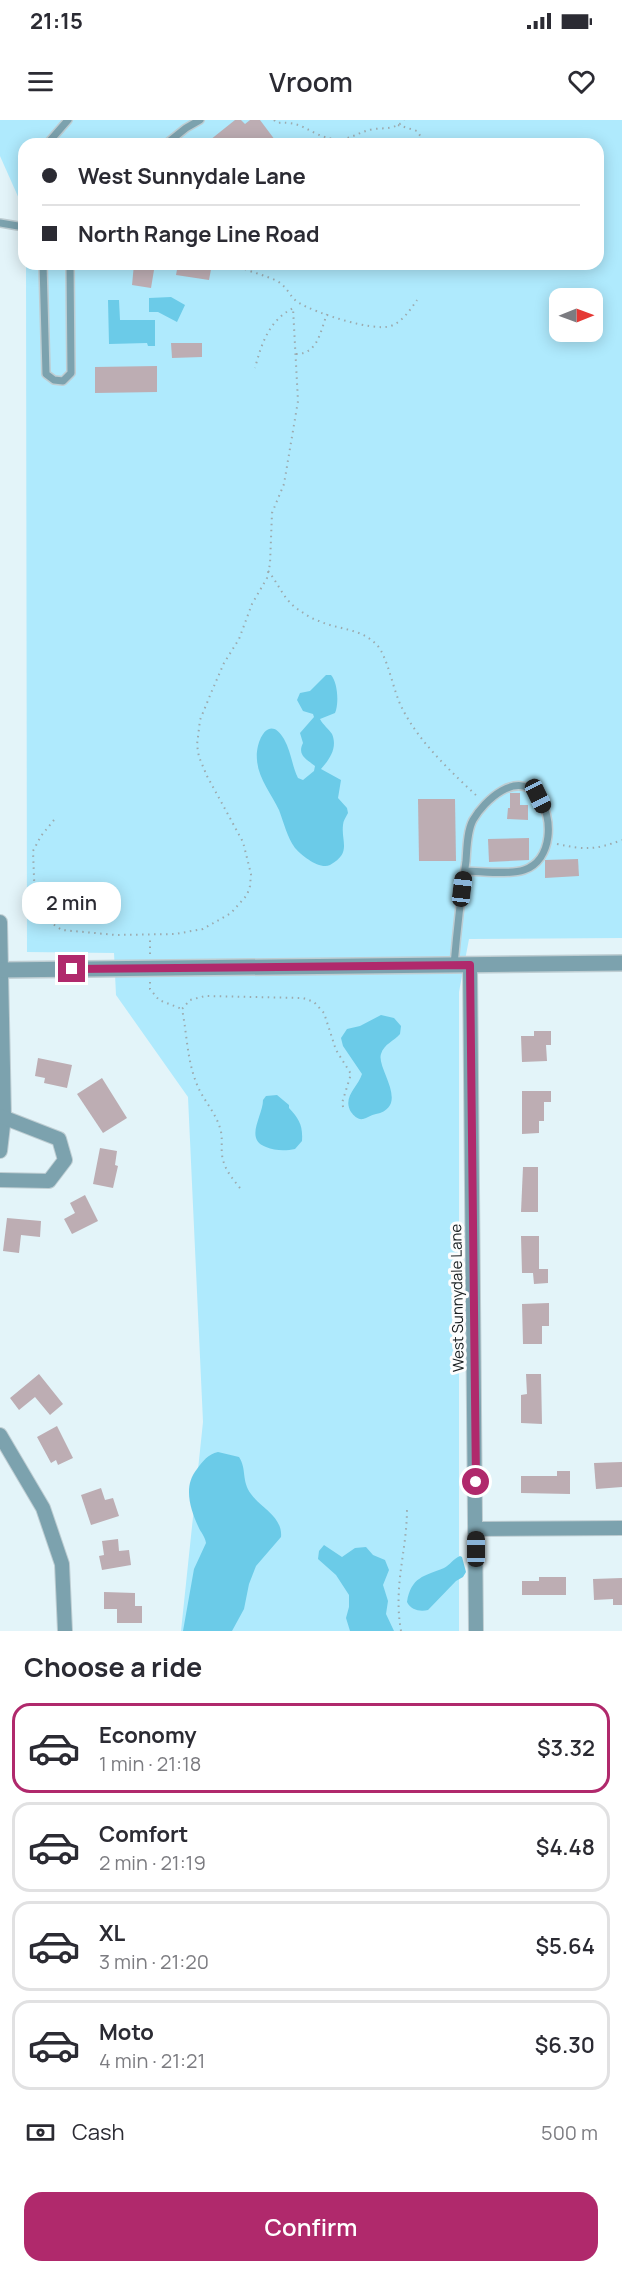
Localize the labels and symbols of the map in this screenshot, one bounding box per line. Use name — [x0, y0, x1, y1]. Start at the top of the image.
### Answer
north arrow — [549, 288, 603, 342]
car — [522, 776, 554, 816]
car — [451, 870, 473, 908]
callout: 2 min — [22, 882, 122, 924]
route end — [58, 955, 85, 982]
street label: West Sunnydale Lane — [445, 1224, 469, 1372]
route start — [462, 1468, 489, 1495]
car — [467, 1531, 485, 1567]

